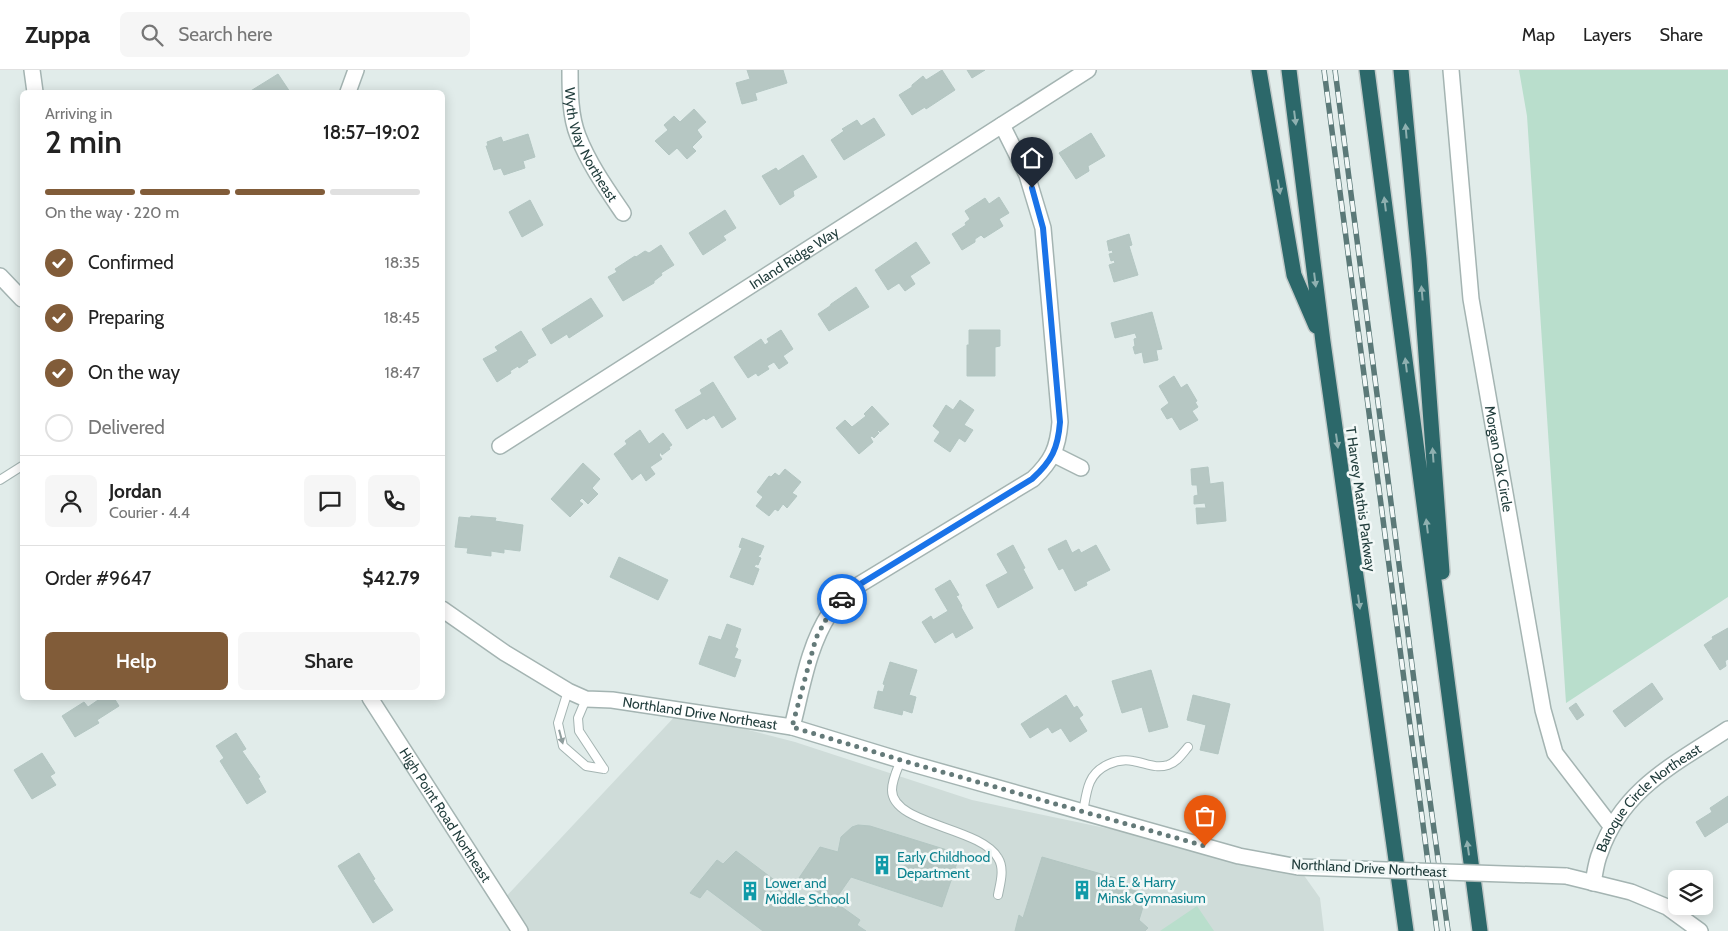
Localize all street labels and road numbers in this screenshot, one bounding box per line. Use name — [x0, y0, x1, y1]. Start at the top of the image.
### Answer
street label: Wyth Way Northeast — [561, 87, 622, 205]
street label: Inland Ridge Way — [746, 223, 842, 293]
street label: Morgan Oak Circle — [1481, 404, 1517, 513]
street label: T Harvey Mathis Parkway — [1342, 425, 1380, 573]
street label: Northland Drive Northeast — [621, 693, 779, 734]
street label: Baroque Circle Northeast — [1592, 739, 1705, 855]
street label: High Point Road Northeast — [395, 744, 495, 886]
street label: Northland Drive Northeast — [1291, 855, 1448, 881]

